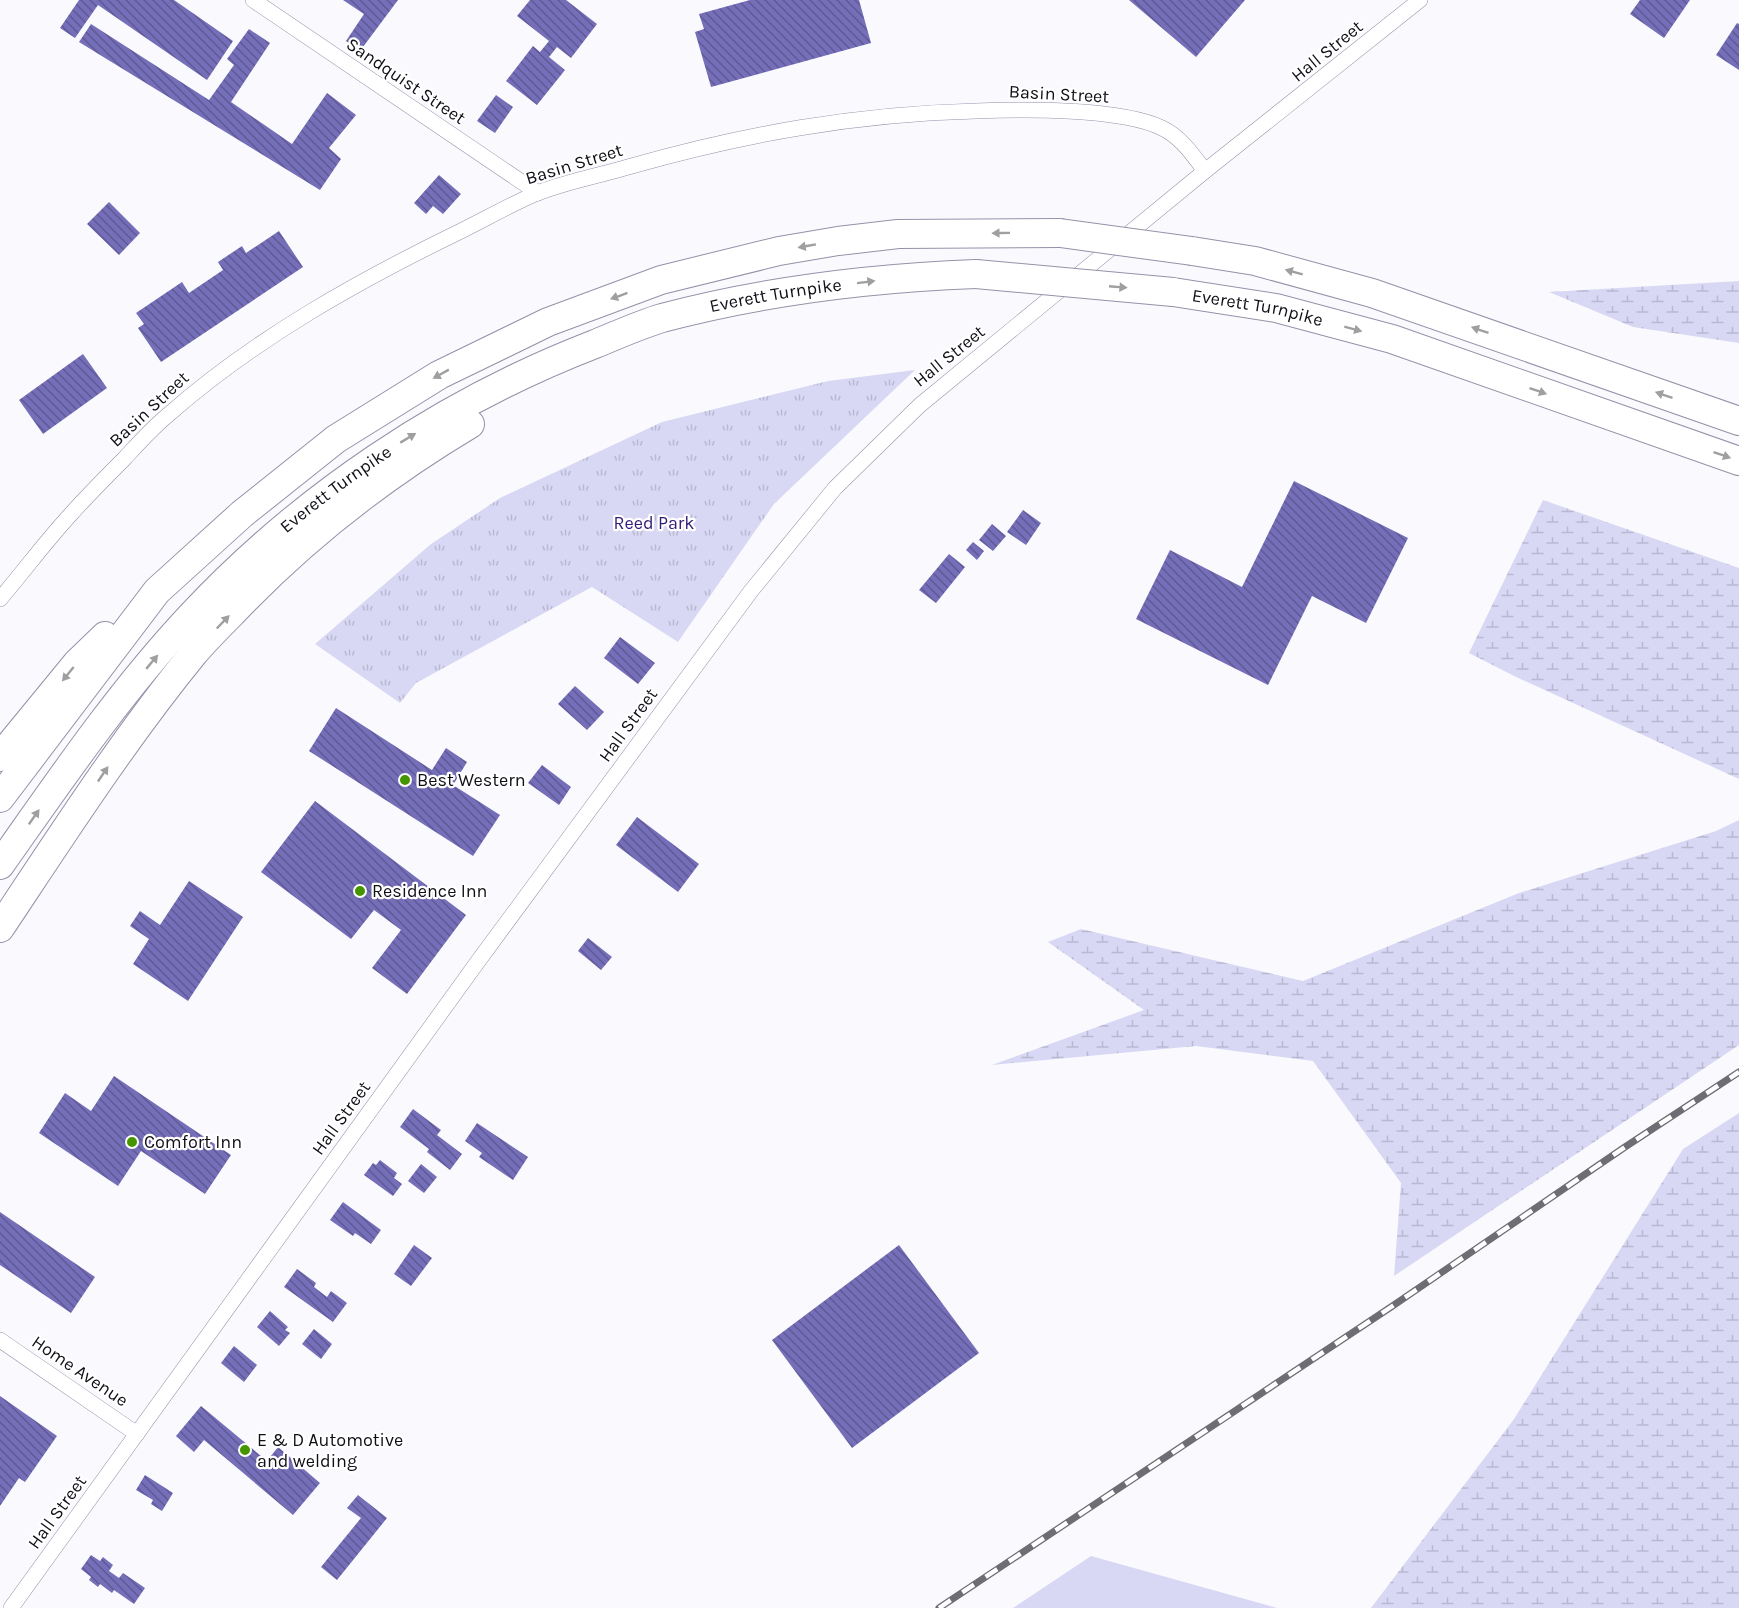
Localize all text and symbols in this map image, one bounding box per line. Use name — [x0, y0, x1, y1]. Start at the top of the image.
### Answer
street label: Hall Street — [1287, 15, 1367, 87]
street label: Sandquist Street — [342, 33, 470, 129]
street label: Basin Street — [1008, 80, 1110, 108]
street label: Basin Street — [523, 139, 625, 189]
one-way arrow — [992, 228, 1011, 238]
one-way arrow — [797, 242, 816, 251]
one-way arrow — [1285, 267, 1303, 276]
street label: Everett Turnpike — [708, 273, 843, 317]
one-way arrow — [857, 278, 876, 287]
one-way arrow — [1109, 282, 1128, 292]
street label: Everett Turnpike — [1190, 284, 1326, 331]
one-way arrow — [610, 291, 628, 301]
street label: Hall Street — [909, 320, 989, 392]
one-way arrow — [1471, 324, 1489, 334]
one-way arrow — [1344, 325, 1362, 334]
street label: Basin Street — [105, 367, 193, 451]
one-way arrow — [432, 369, 449, 379]
one-way arrow — [1529, 386, 1547, 396]
one-way arrow — [1655, 389, 1673, 399]
one-way arrow — [400, 432, 416, 443]
street label: Everett Turnpike — [275, 440, 396, 538]
one-way arrow — [1713, 451, 1731, 461]
park label: Reed Park — [614, 512, 694, 534]
one-way arrow — [216, 615, 230, 629]
one-way arrow — [145, 655, 158, 670]
one-way arrow — [62, 666, 75, 682]
street label: Hall Street — [594, 684, 662, 766]
one-way arrow — [97, 766, 108, 783]
place label: Best Western — [417, 769, 526, 791]
marker: Best Western — [398, 773, 412, 787]
one-way arrow — [28, 809, 39, 825]
place label: Residence Inn — [372, 880, 487, 902]
marker: Residence Inn — [353, 884, 367, 898]
street label: Hall Street — [307, 1077, 375, 1159]
place label: Comfort Inn — [144, 1131, 242, 1153]
marker: Comfort Inn — [125, 1135, 139, 1149]
street label: Home Avenue — [28, 1331, 132, 1411]
place label: E & D Automotive and welding — [257, 1429, 403, 1472]
marker: E & D Automotive and welding — [238, 1443, 252, 1457]
street label: Hall Street — [23, 1471, 91, 1553]

